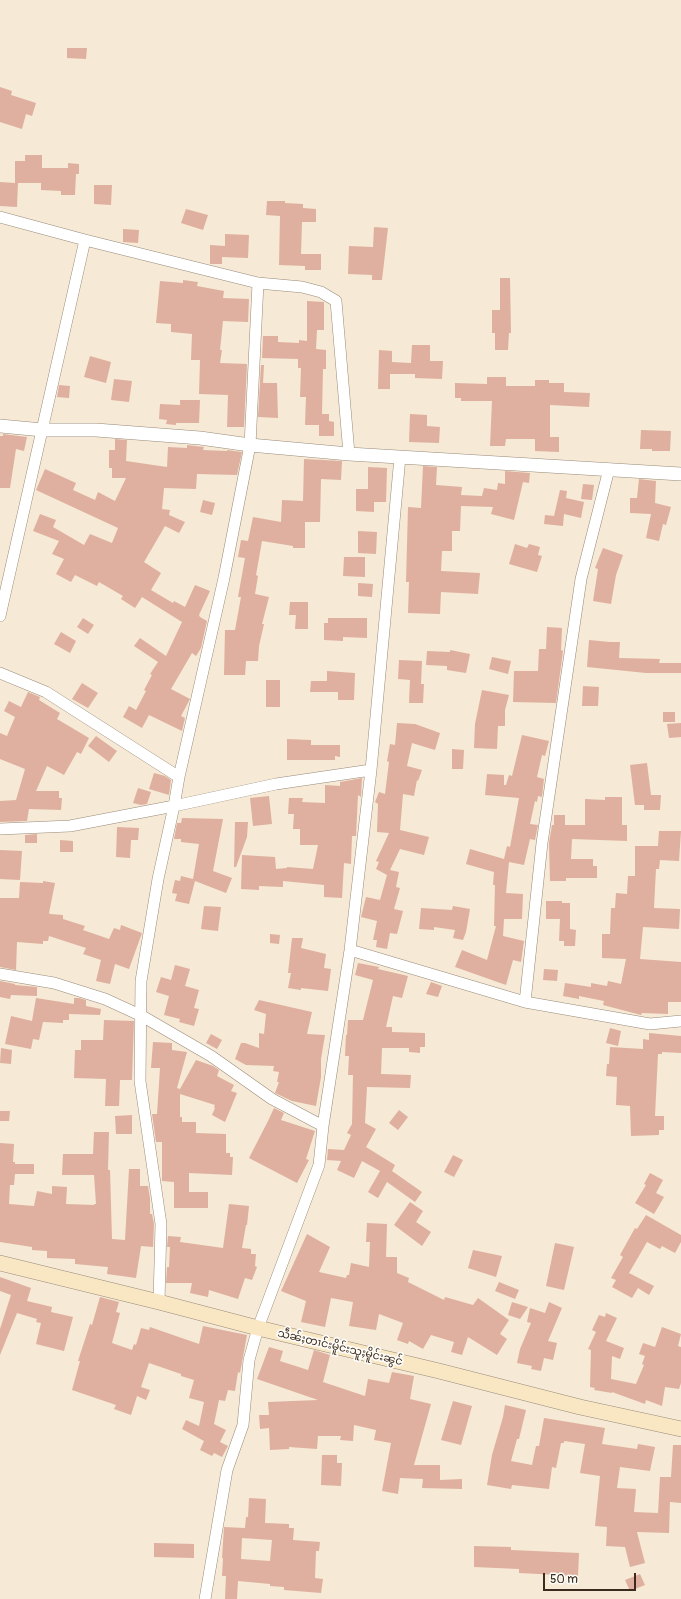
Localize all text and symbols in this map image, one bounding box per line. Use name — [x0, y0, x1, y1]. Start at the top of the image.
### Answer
street label: သဵၼ်ႈတၢင်းမိူင်းသူႈမိူင်းၼွင် — [276, 1327, 404, 1369]
scale bar — [545, 1565, 638, 1591]
text: 50 m — [550, 1572, 578, 1587]

